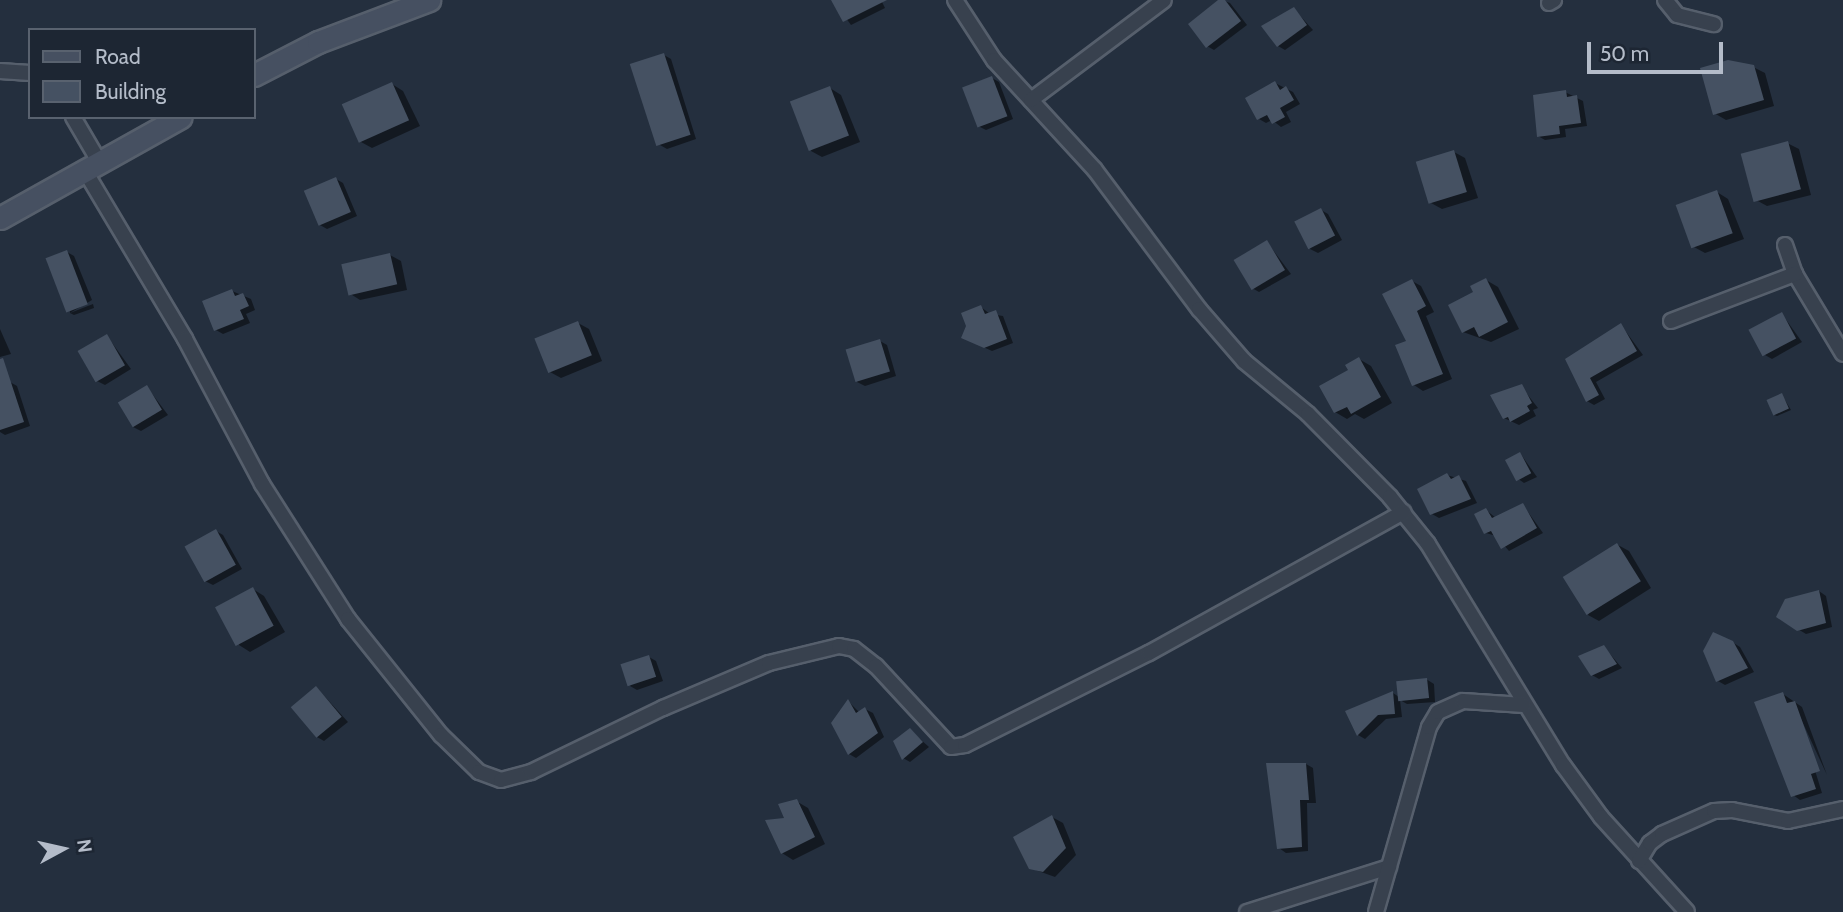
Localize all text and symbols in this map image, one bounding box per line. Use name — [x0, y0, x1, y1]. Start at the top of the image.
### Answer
legend — [28, 28, 256, 119]
scale bar — [1591, 28, 1728, 72]
text: 50 m — [1600, 41, 1649, 66]
text: Road — [95, 44, 141, 69]
text: Building — [95, 79, 166, 104]
north arrow — [28, 814, 98, 884]
text: N — [72, 838, 97, 854]

